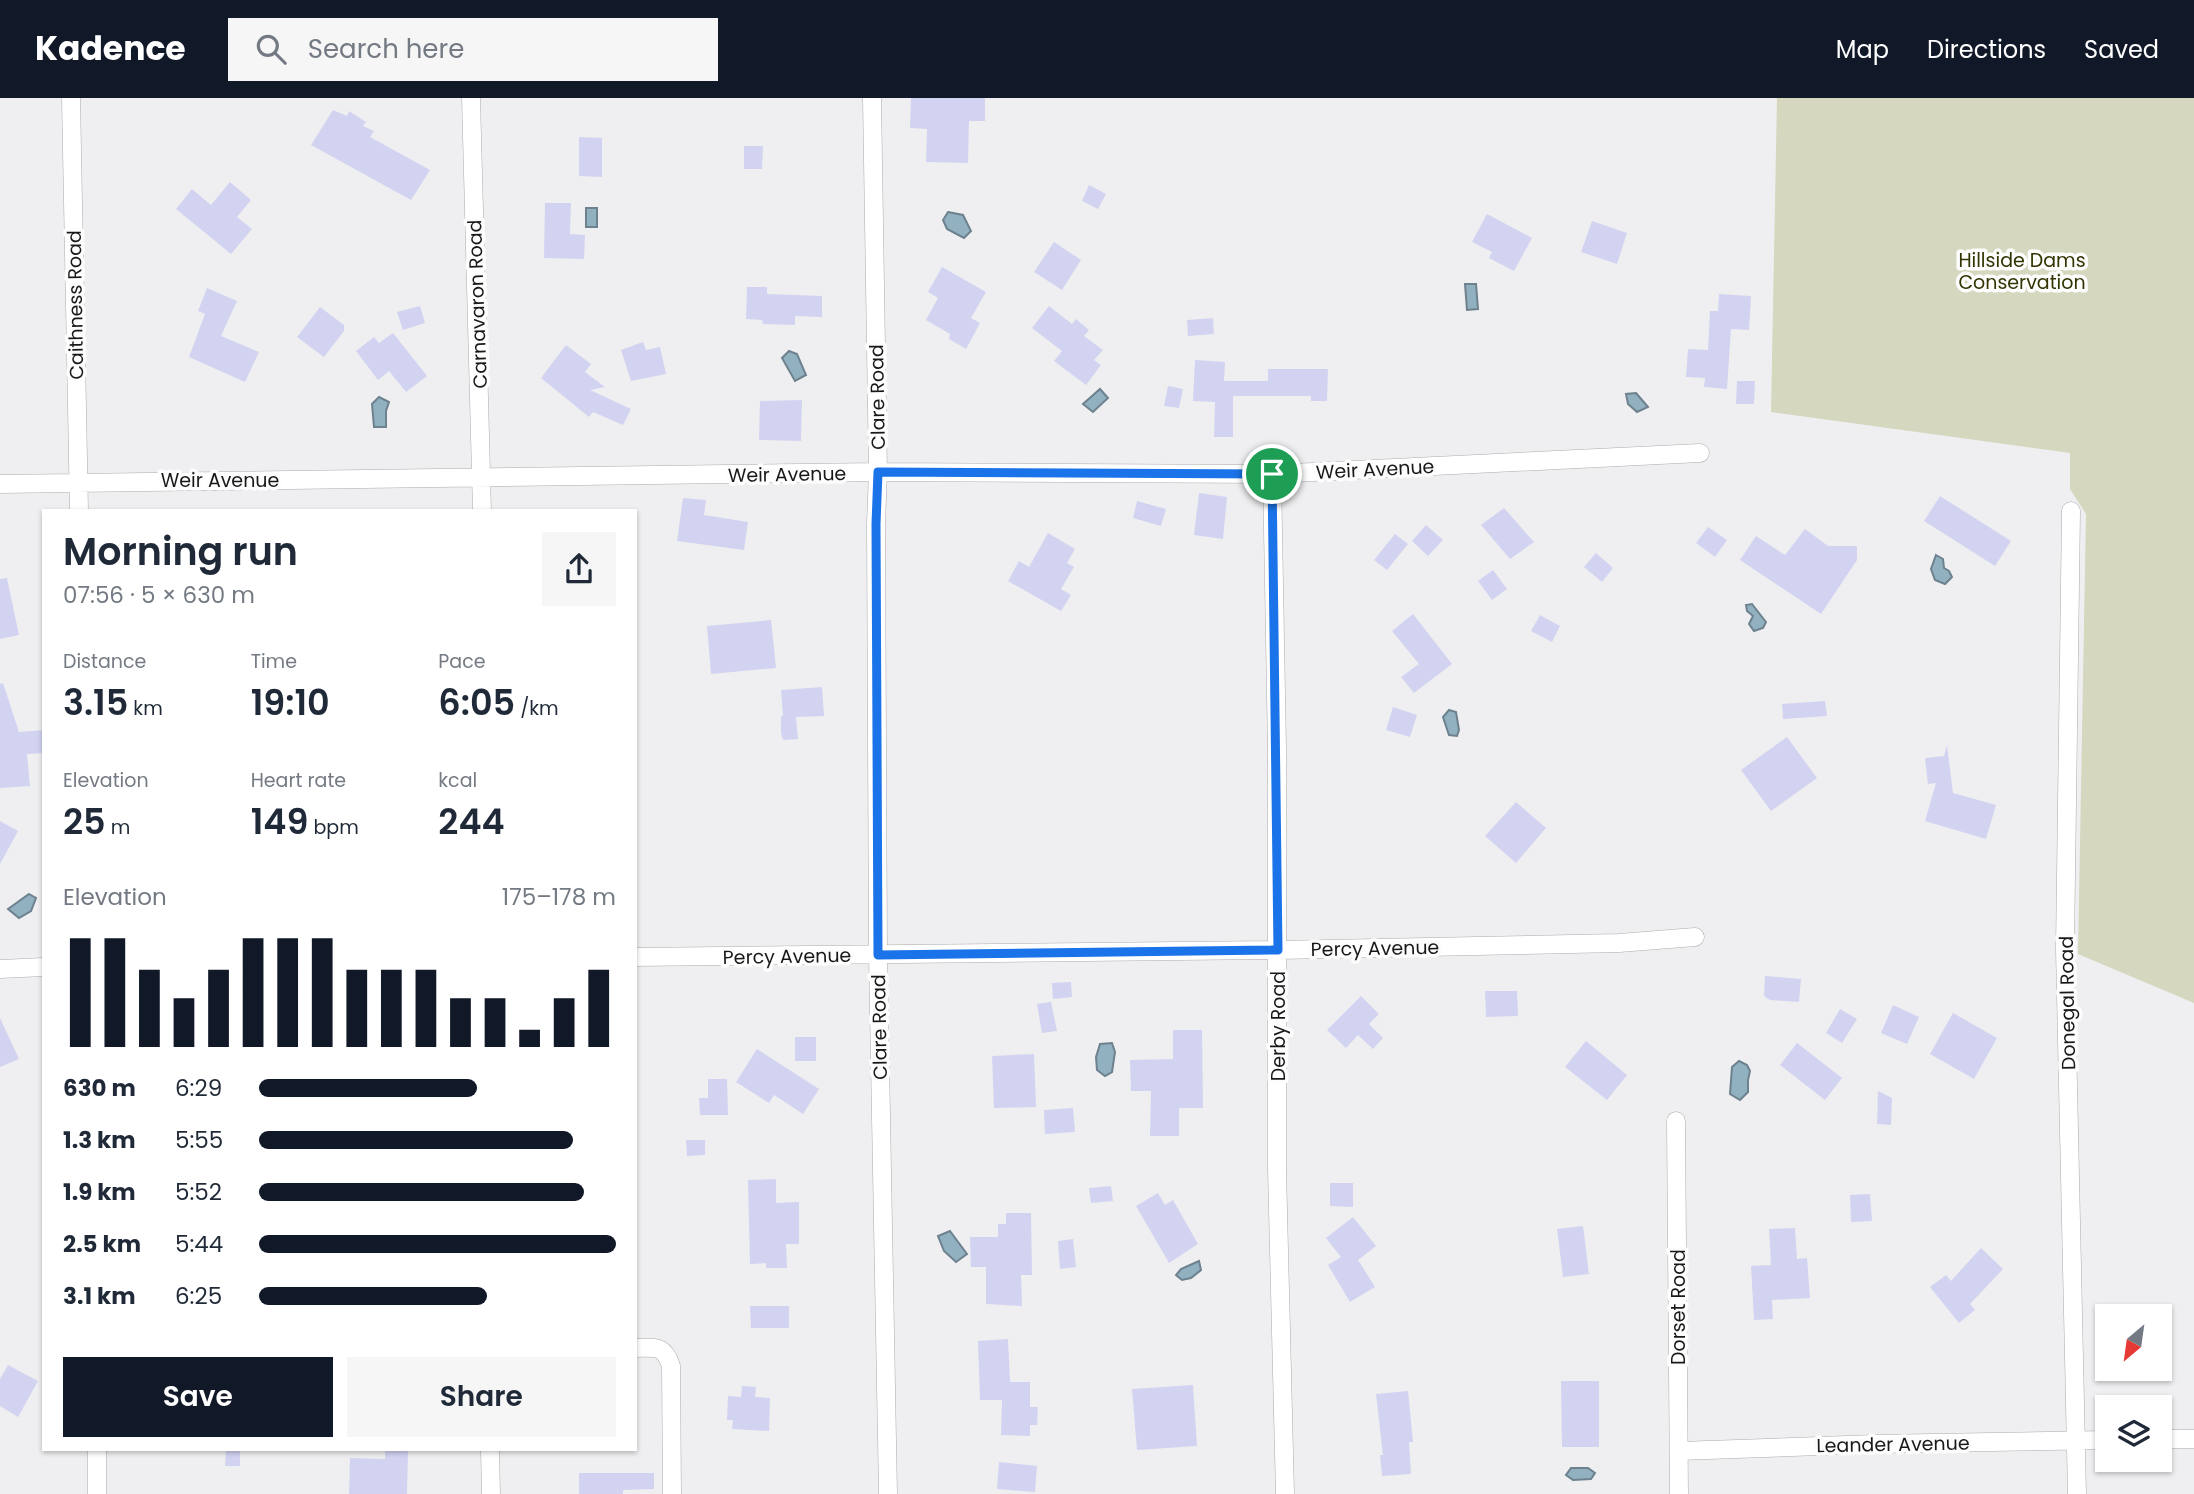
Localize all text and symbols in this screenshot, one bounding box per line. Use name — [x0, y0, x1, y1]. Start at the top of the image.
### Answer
search box — [228, 18, 718, 81]
text: Kadence — [35, 25, 186, 72]
icon: search — [252, 30, 290, 68]
text: Search here — [308, 31, 464, 67]
text: Map — [1836, 33, 1889, 66]
text: Directions — [1927, 33, 2046, 66]
text: Saved — [2084, 33, 2159, 66]
street label: Carnavaron Road — [461, 219, 494, 389]
street label: Caithness Road — [61, 230, 90, 380]
park label: Hillside Dams Conservation — [1958, 247, 2086, 296]
street label: Clare Road — [863, 344, 892, 450]
pin — [1242, 444, 1302, 504]
street label: Weir Avenue — [1315, 453, 1435, 486]
icon: arrive — [1253, 455, 1291, 493]
street label: Weir Avenue — [728, 460, 846, 489]
street label: Weir Avenue — [161, 467, 279, 494]
text: Morning run — [63, 525, 298, 578]
button: share — [542, 532, 616, 606]
text: 07:56 · 5 × 630 m — [63, 579, 255, 611]
text: Distance — [63, 648, 146, 675]
text: Time — [251, 648, 297, 675]
text: Pace — [438, 648, 486, 675]
text: 3.15 — [63, 678, 128, 727]
text: 19:10 — [251, 678, 330, 727]
text: 6:05 — [438, 678, 515, 727]
text: km — [128, 695, 163, 722]
text: /km — [515, 695, 559, 722]
text: Elevation — [63, 767, 149, 794]
text: Heart rate — [251, 767, 346, 794]
text: kcal — [438, 767, 477, 794]
text: 25 — [63, 797, 106, 846]
text: 149 — [251, 797, 308, 846]
text: 244 — [438, 797, 505, 846]
text: m — [106, 814, 130, 841]
text: bpm — [308, 814, 359, 841]
text: Elevation — [63, 881, 167, 913]
text: 175–178 m — [502, 881, 616, 913]
street label: Percy Avenue — [1311, 934, 1440, 963]
street label: Donegal Road — [2053, 936, 2082, 1070]
street label: Percy Avenue — [723, 942, 852, 971]
street label: Derby Road — [1265, 971, 1292, 1081]
street label: Clare Road — [865, 974, 894, 1080]
text: 630 m — [63, 1072, 136, 1104]
text: 6:29 — [175, 1072, 222, 1104]
text: 1.3 km — [63, 1124, 136, 1156]
text: 5:55 — [175, 1124, 223, 1156]
text: 1.9 km — [63, 1176, 136, 1208]
text: 5:52 — [175, 1176, 222, 1208]
text: 2.5 km — [63, 1228, 141, 1260]
text: 5:44 — [175, 1228, 223, 1260]
street label: Dorset Road — [1665, 1249, 1692, 1365]
text: 3.1 km — [63, 1280, 136, 1312]
text: 6:25 — [175, 1280, 222, 1312]
north arrow — [2095, 1304, 2172, 1381]
map controls — [2095, 1304, 2172, 1472]
button: Save — [63, 1357, 333, 1437]
button: Share — [347, 1357, 616, 1437]
button: layers — [2095, 1395, 2172, 1472]
street label: Leander Avenue — [1816, 1430, 1970, 1459]

